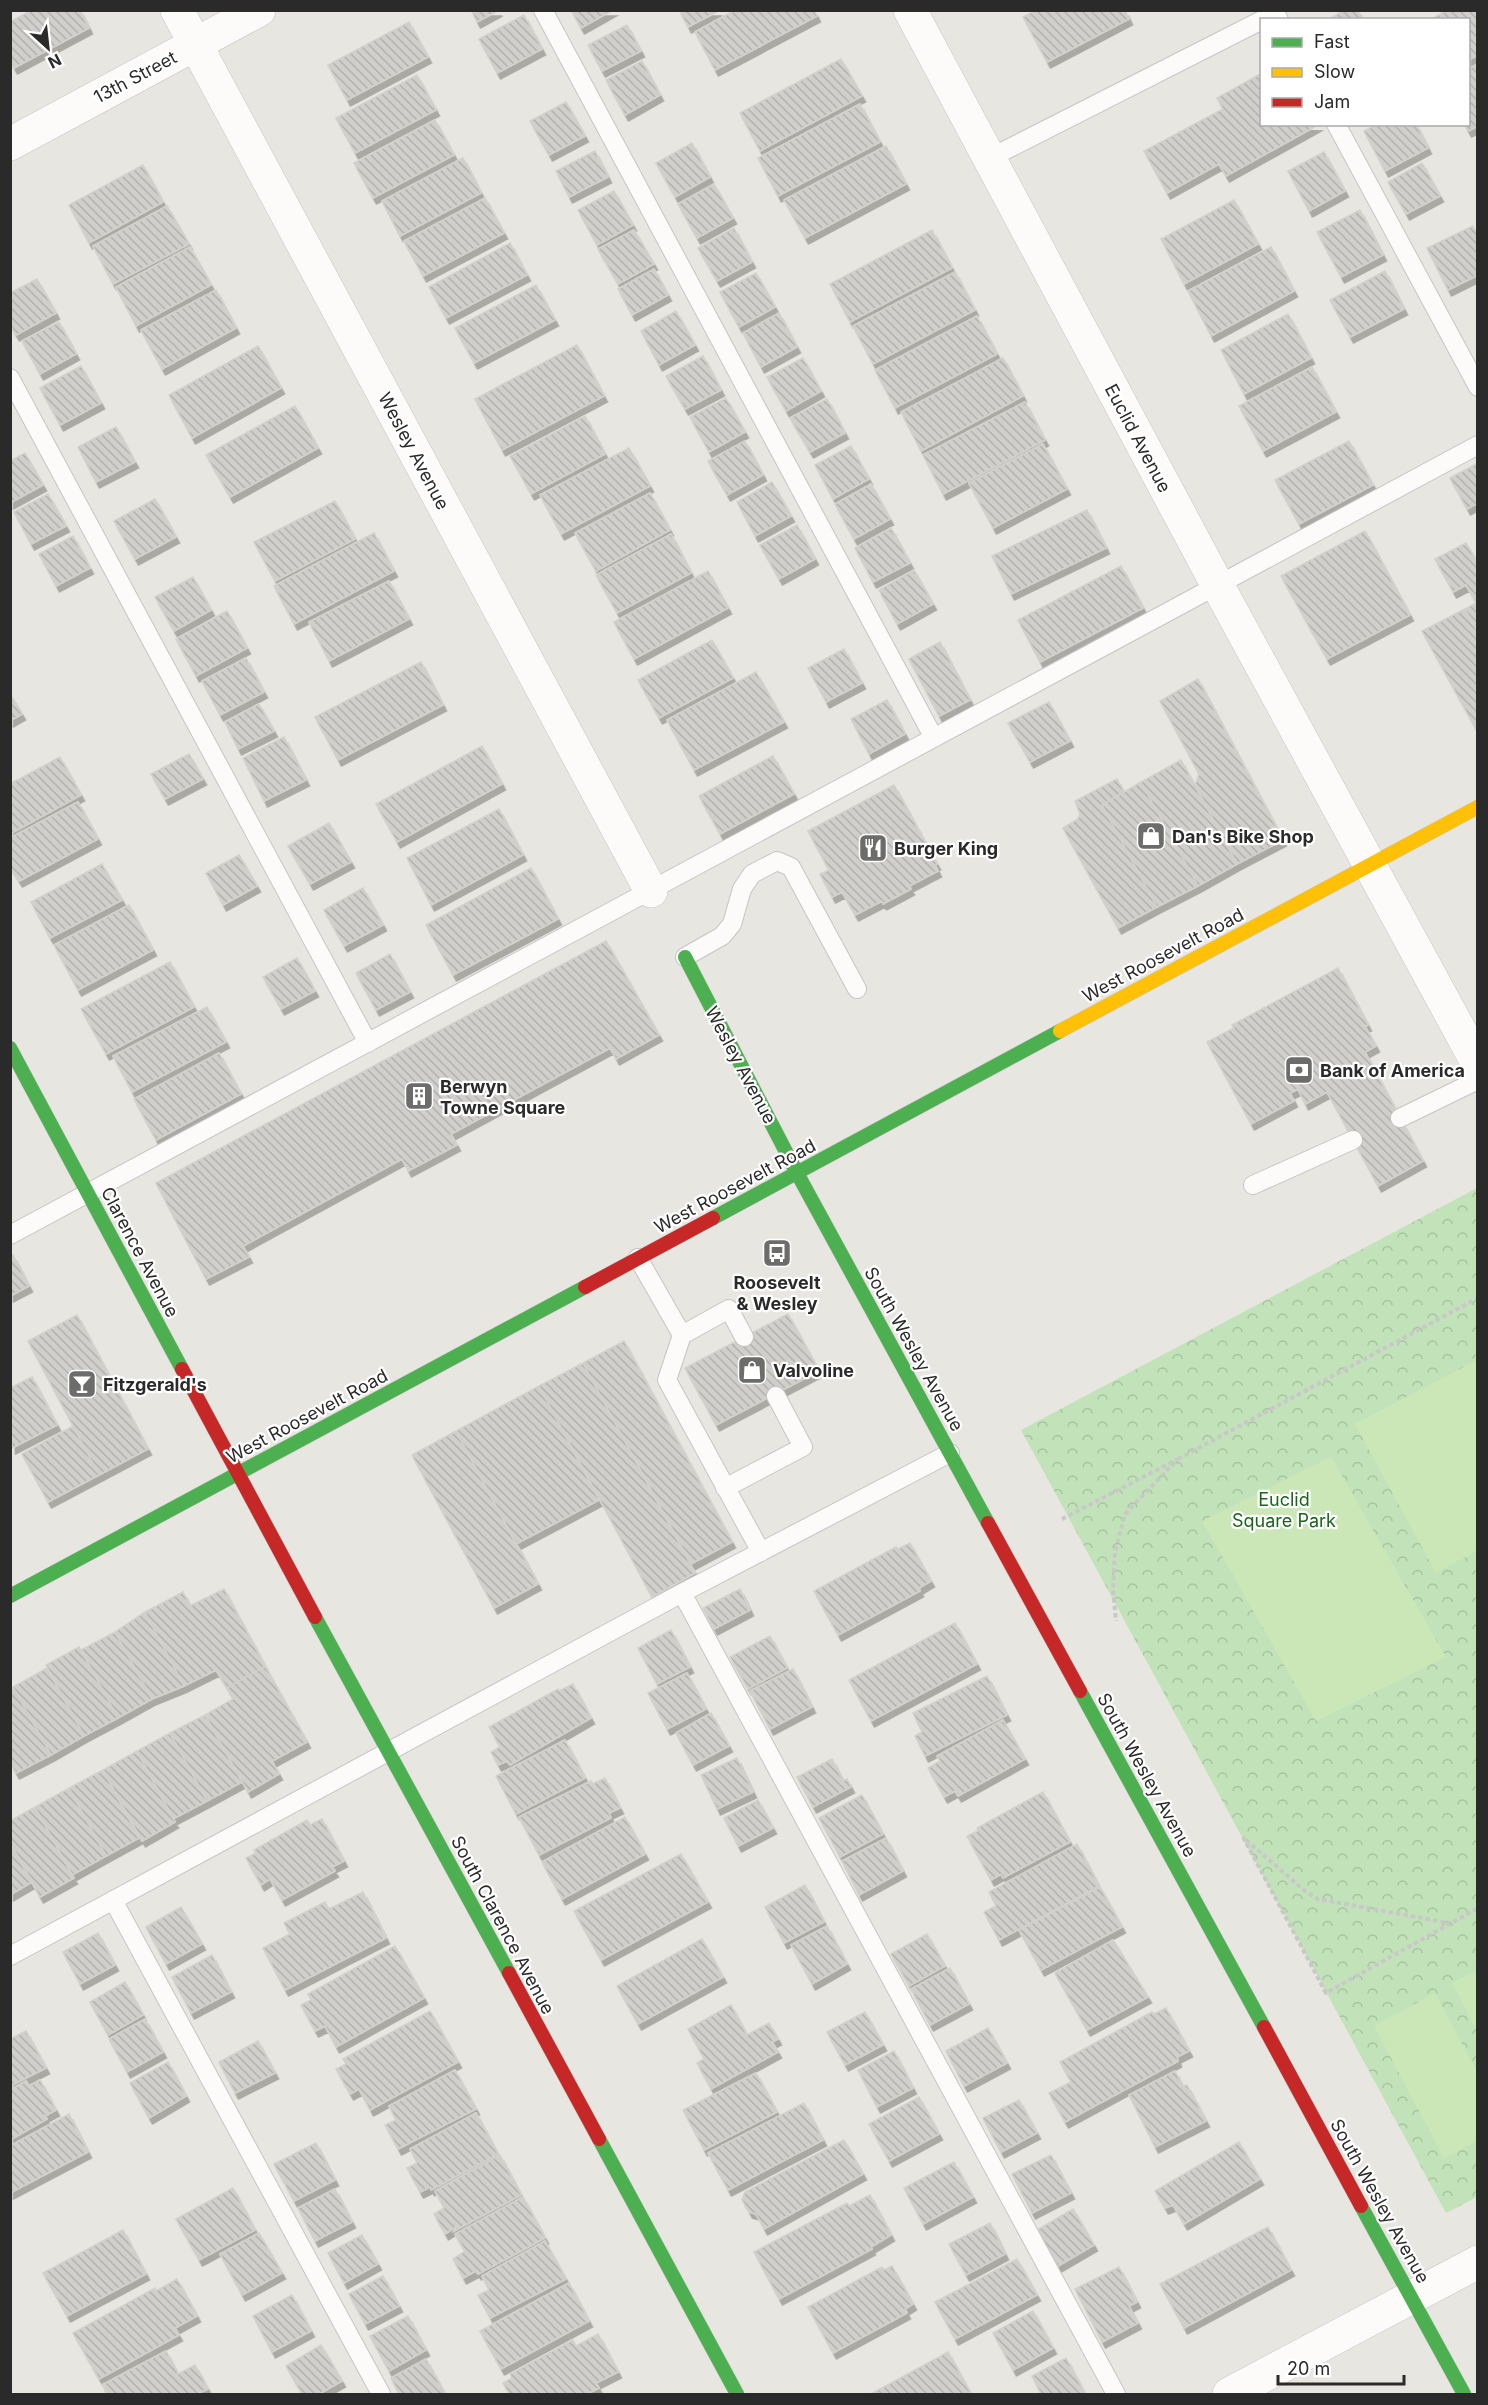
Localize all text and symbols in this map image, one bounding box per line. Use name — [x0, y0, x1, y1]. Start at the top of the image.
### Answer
north arrow — [18, 18, 78, 78]
legend — [1260, 18, 1470, 126]
text: Fast — [1314, 31, 1350, 52]
street label: 13th Street — [90, 46, 180, 108]
text: N — [45, 50, 65, 73]
text: Slow — [1314, 61, 1355, 82]
text: Jam — [1314, 91, 1350, 112]
street label: Euclid Avenue — [1101, 380, 1175, 496]
street label: Wesley Avenue — [374, 389, 454, 513]
shop icon: Dan's Bike Shop — [1135, 820, 1167, 852]
place label: Dan's Bike Shop — [1172, 826, 1314, 847]
restaurant icon: Burger King — [857, 832, 889, 864]
place label: Burger King — [894, 838, 998, 859]
street label: West Roosevelt Road — [1079, 904, 1247, 1006]
street label: Wesley Avenue — [701, 1003, 781, 1127]
bank icon: Bank of America — [1283, 1054, 1315, 1086]
place label: Bank of America — [1320, 1060, 1465, 1081]
place label: Berwyn Towne Square — [440, 1076, 566, 1118]
building icon: Berwyn Towne Square — [403, 1080, 435, 1112]
street label: West Roosevelt Road — [651, 1135, 819, 1237]
street label: Clarence Avenue — [97, 1183, 183, 1321]
bus stop icon: Roosevelt & Wesley — [761, 1237, 793, 1269]
street label: South Wesley Avenue — [860, 1263, 968, 1435]
place label: Roosevelt & Wesley — [733, 1272, 821, 1314]
shop icon: Valvoline — [736, 1354, 768, 1386]
place label: Valvoline — [773, 1360, 854, 1381]
street label: West Roosevelt Road — [223, 1365, 391, 1467]
bar icon: Fitzgerald's — [66, 1368, 98, 1400]
place label: Fitzgerald's — [103, 1374, 207, 1395]
park label: Euclid Square Park — [1232, 1489, 1336, 1531]
street label: South Wesley Avenue — [1093, 1689, 1201, 1861]
street label: South Clarence Avenue — [447, 1832, 559, 2018]
street label: South Wesley Avenue — [1326, 2115, 1434, 2287]
scale bar — [1278, 2348, 1404, 2386]
text: 20 m — [1287, 2358, 1330, 2379]

